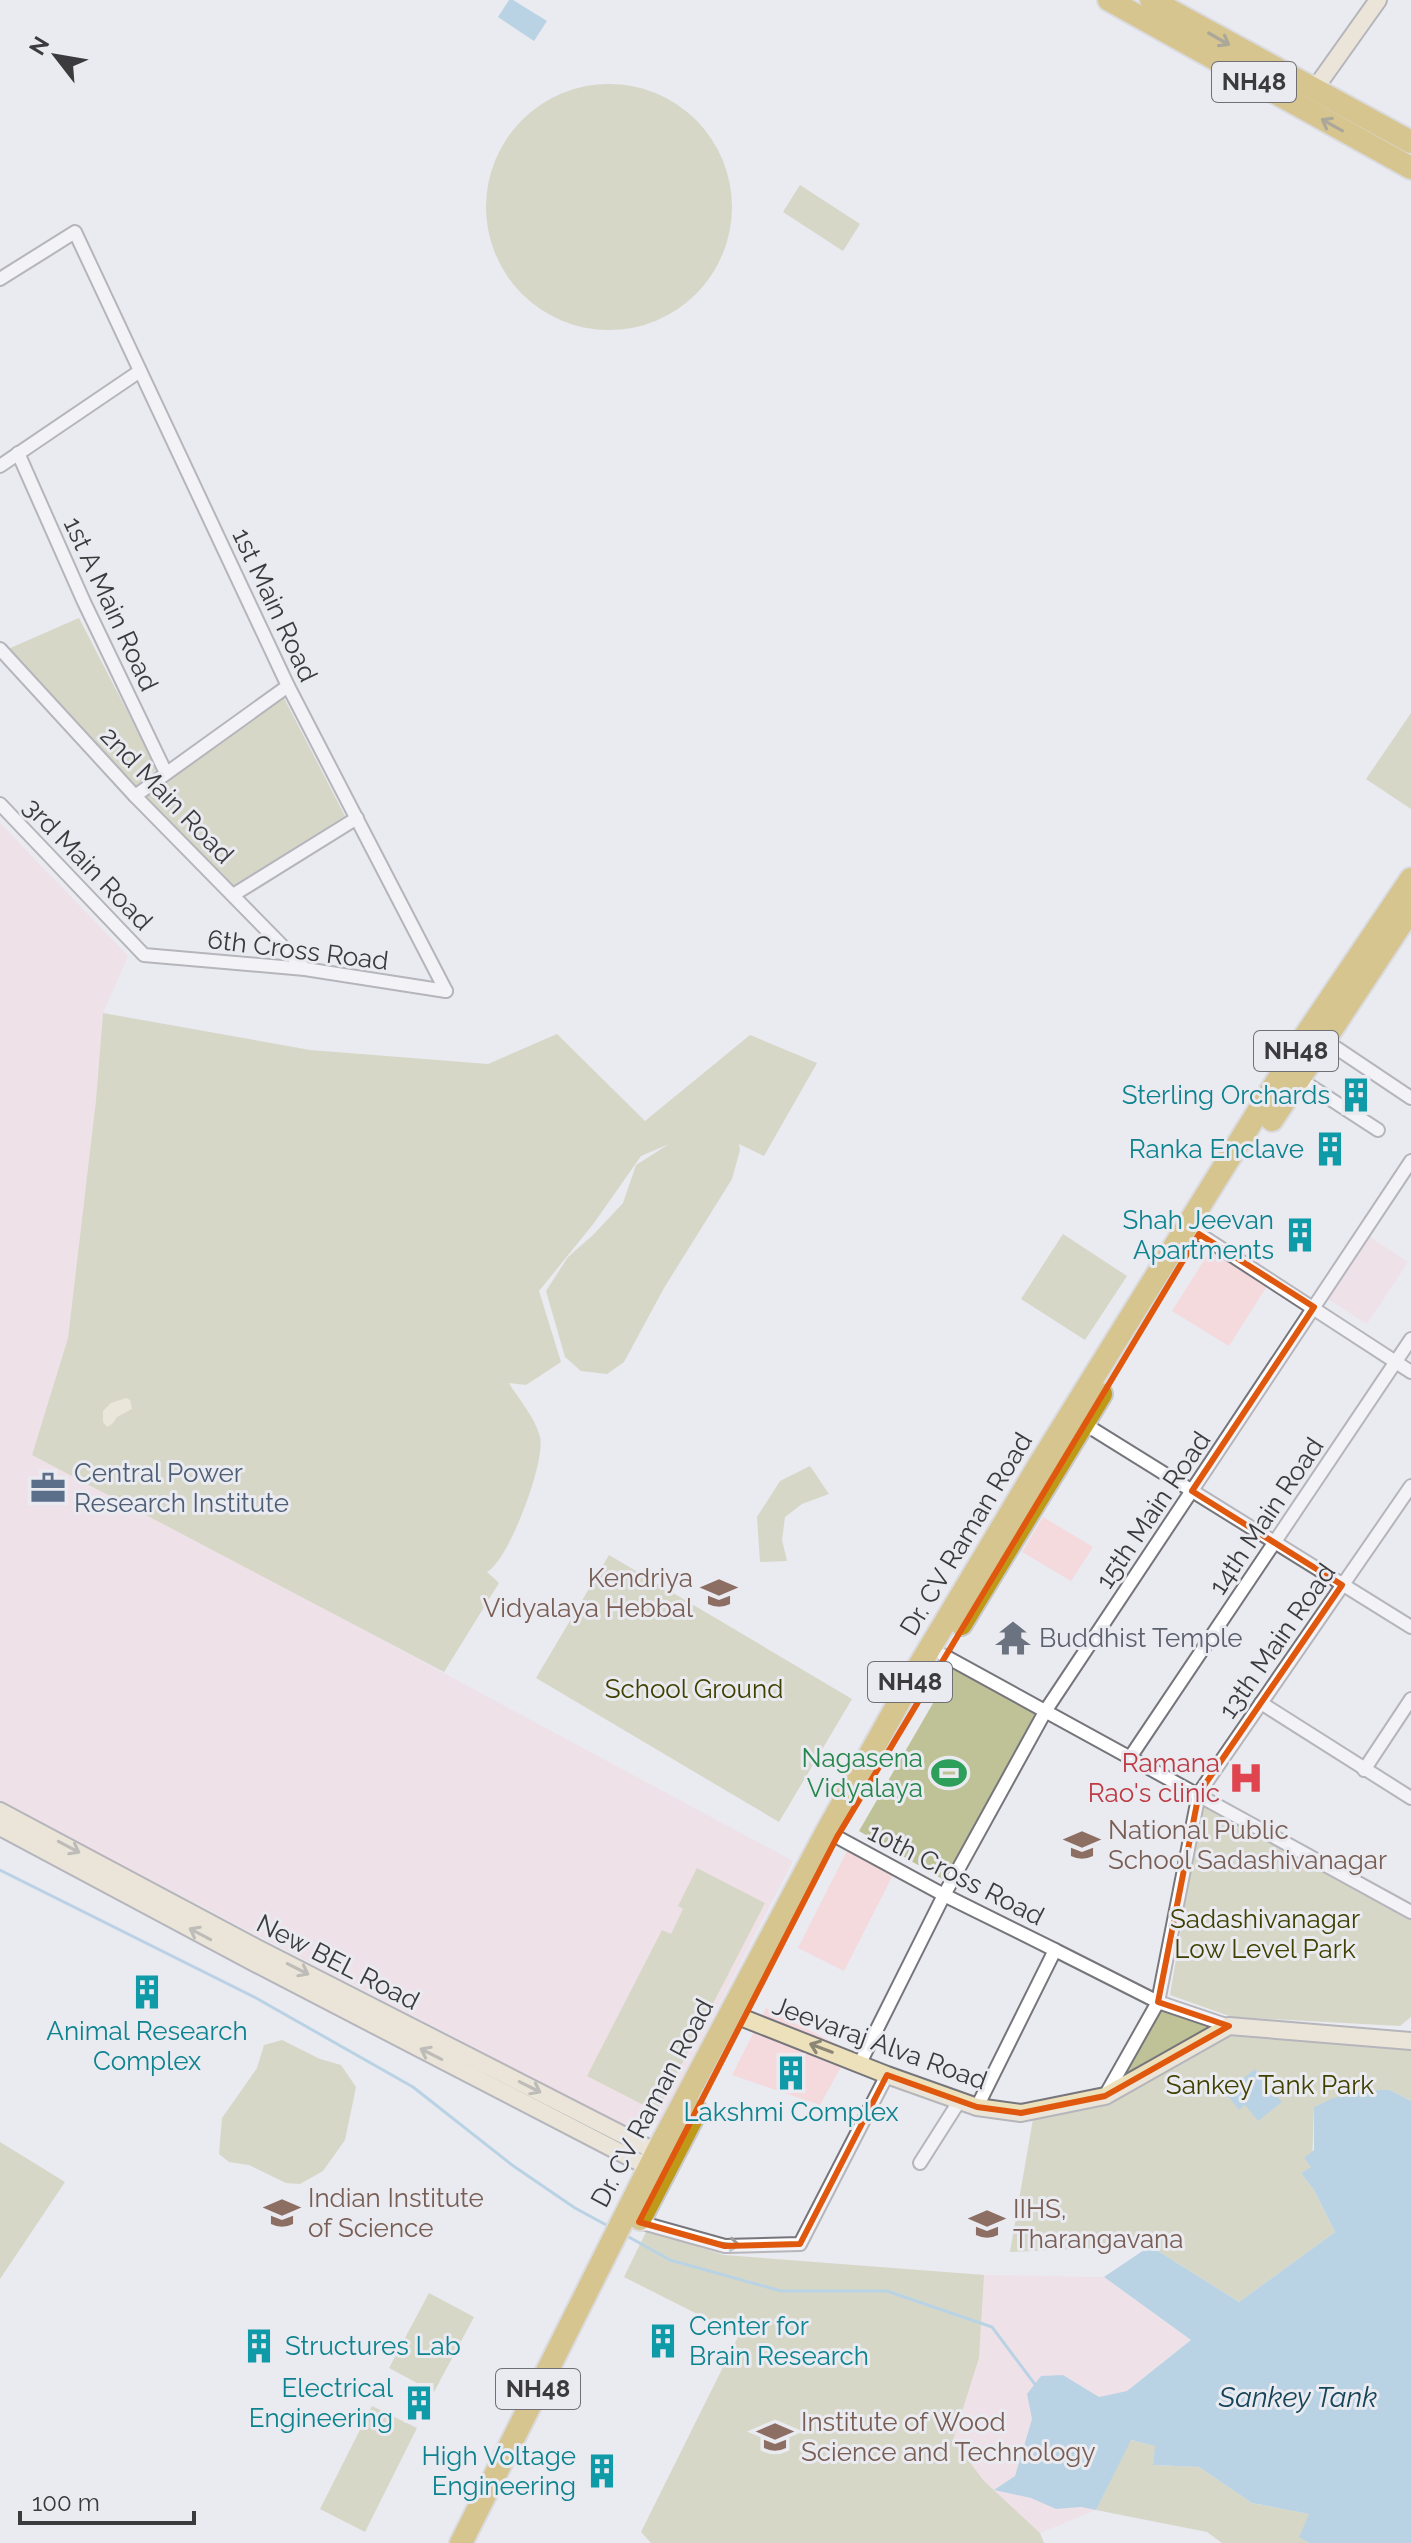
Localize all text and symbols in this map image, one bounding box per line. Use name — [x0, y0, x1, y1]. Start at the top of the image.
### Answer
north arrow — [16, 16, 96, 96]
one-way arrow — [1207, 31, 1230, 47]
text: N — [23, 32, 54, 60]
road number: NH48 — [1212, 62, 1296, 102]
one-way arrow — [1321, 116, 1344, 132]
street label: 1st A Main Road — [58, 512, 164, 696]
street label: 1st Main Road — [226, 524, 324, 686]
street label: 2nd Main Road — [94, 720, 240, 870]
street label: 3rd Main Road — [17, 792, 159, 936]
street label: 6th Cross Road — [206, 924, 390, 976]
road number: NH48 — [1254, 1031, 1338, 1071]
building icon: Sterling Orchards — [1337, 1076, 1375, 1114]
place label: Sterling Orchards — [1122, 1080, 1330, 1110]
building icon: Ranka Enclave — [1311, 1130, 1349, 1168]
place label: Ranka Enclave — [1129, 1134, 1304, 1164]
place label: Shah Jeevan Apartments — [1123, 1205, 1274, 1265]
building icon: Shah Jeevan Apartments — [1281, 1216, 1319, 1254]
street label: 15th Main Road — [1090, 1426, 1216, 1594]
street label: Dr. CV Raman Road — [894, 1427, 1038, 1641]
street label: 14th Main Road — [1203, 1432, 1329, 1600]
place label: Central Power Research Institute — [74, 1458, 289, 1518]
office icon: Central Power Research Institute — [29, 1469, 67, 1507]
street label: 13th Main Road — [1212, 1558, 1342, 1724]
place label: Kendriya Vidyalaya Hebbal — [483, 1563, 694, 1623]
school or university icon: Kendriya Vidyalaya Hebbal — [700, 1574, 738, 1612]
temple icon: Buddhist Temple — [994, 1619, 1032, 1657]
place label: Buddhist Temple — [1039, 1623, 1243, 1653]
road number: NH48 — [868, 1662, 952, 1702]
park label: School Ground — [605, 1674, 783, 1704]
place label: Nagasena Vidyalaya — [802, 1743, 923, 1803]
place label: Ramana Rao's clinic — [1088, 1748, 1220, 1808]
sports icon: Nagasena Vidyalaya — [930, 1754, 968, 1792]
hospital icon: Ramana Rao's clinic — [1227, 1759, 1265, 1797]
place label: National Public School Sadashivanagar — [1108, 1815, 1387, 1875]
street label: 10th Cross Road — [863, 1817, 1049, 1931]
school or university icon: National Public School Sadashivanagar — [1063, 1826, 1101, 1864]
one-way arrow — [56, 1840, 80, 1856]
park label: Sadashivanagar Low Level Park — [1170, 1904, 1360, 1964]
street label: New BEL Road — [252, 1908, 424, 2016]
one-way arrow — [189, 1926, 213, 1941]
one-way arrow — [286, 1962, 310, 1978]
building icon: Animal Research Complex — [128, 1973, 166, 2011]
street label: Jeevaraj Alva Road — [769, 1990, 991, 2096]
street label: Dr. CV Raman Road — [585, 1994, 719, 2212]
place label: Animal Research Complex — [46, 2016, 248, 2076]
one-way arrow — [809, 2040, 834, 2054]
one-way arrow — [419, 2046, 443, 2062]
building icon: Lakshmi Complex — [772, 2054, 810, 2092]
park label: Sankey Tank Park — [1166, 2070, 1374, 2100]
one-way arrow — [518, 2080, 542, 2096]
place label: Lakshmi Complex — [683, 2097, 899, 2127]
place label: Indian Institute of Science — [308, 2183, 484, 2243]
school or university icon: Indian Institute of Science — [263, 2194, 301, 2232]
place label: IIHS, Tharangavana — [1013, 2194, 1183, 2254]
school or university icon: IIHS, Tharangavana — [968, 2205, 1006, 2243]
one-way arrow — [714, 2237, 741, 2252]
place label: Center for Brain Research — [689, 2311, 869, 2371]
building icon: Center for Brain Research — [644, 2322, 682, 2360]
building icon: Structures Lab — [240, 2327, 278, 2365]
place label: Structures Lab — [285, 2331, 461, 2361]
road number: NH48 — [496, 2369, 580, 2409]
place label: Electrical Engineering — [249, 2373, 394, 2433]
water label: Sankey Tank — [1218, 2381, 1377, 2414]
building icon: Electrical Engineering — [400, 2384, 438, 2422]
place label: Institute of Wood Science and Technology — [801, 2407, 1096, 2467]
school or university icon: Institute of Wood Science and Technology — [756, 2418, 794, 2456]
place label: High Voltage Engineering — [422, 2441, 576, 2501]
building icon: High Voltage Engineering — [583, 2452, 621, 2490]
scale bar — [20, 2475, 194, 2525]
text: 100 m — [32, 2488, 100, 2517]

